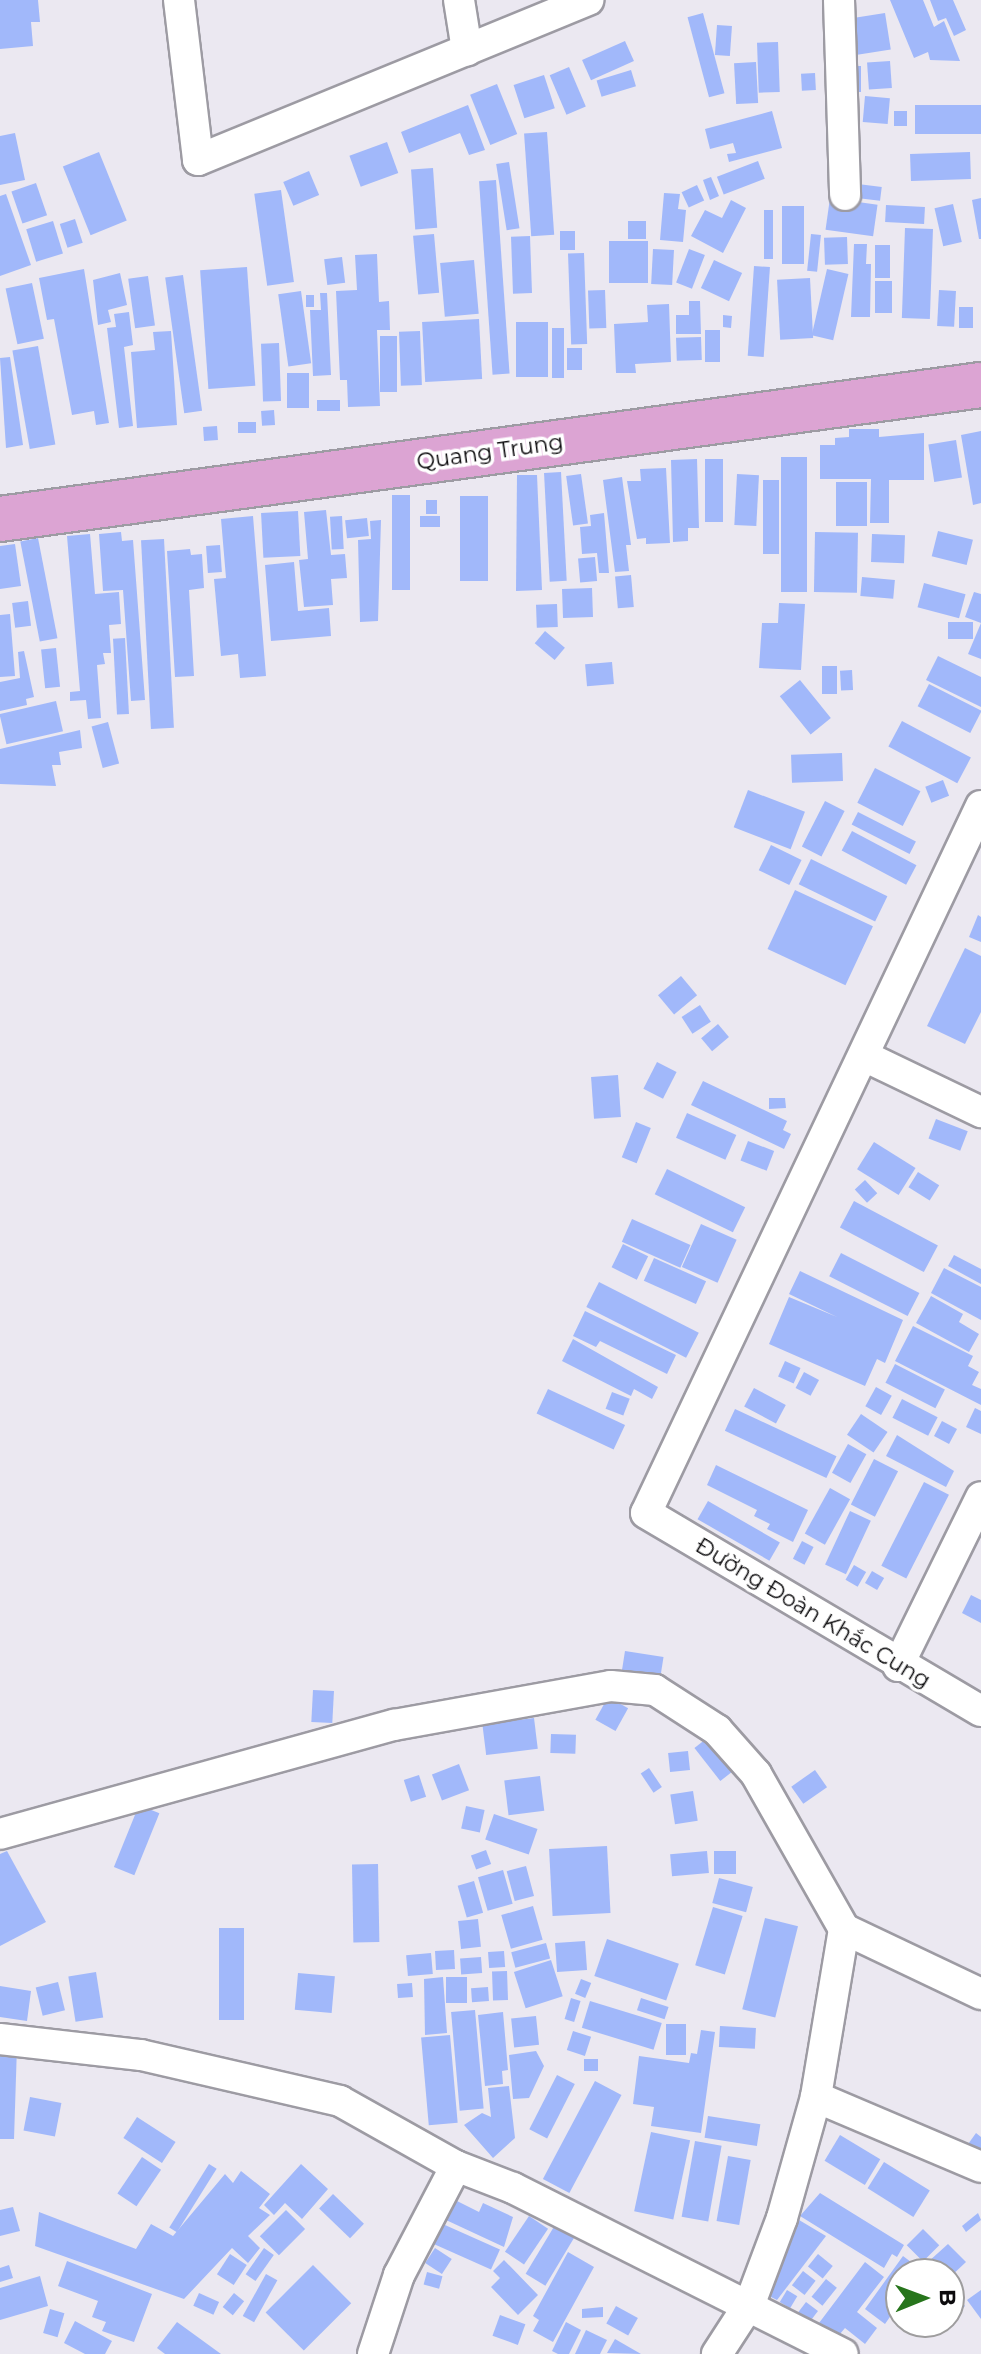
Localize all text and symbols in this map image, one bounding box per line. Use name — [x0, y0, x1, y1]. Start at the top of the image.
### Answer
street label: Quang Trung — [415, 429, 565, 475]
street label: Đường Đoàn Khắc Cung — [691, 1532, 935, 1694]
north arrow — [885, 2258, 965, 2338]
text: B — [934, 2289, 961, 2306]

